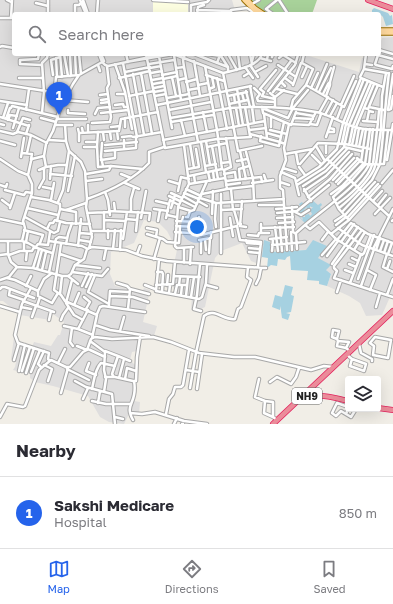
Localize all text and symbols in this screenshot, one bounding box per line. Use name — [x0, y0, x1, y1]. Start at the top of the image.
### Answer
search box — [12, 12, 381, 56]
icon: search — [26, 23, 48, 45]
text: Search here — [58, 25, 144, 43]
pin: 1 — [46, 82, 72, 115]
your location — [187, 217, 207, 237]
map controls — [345, 376, 381, 412]
button: layers — [345, 376, 381, 412]
road number: NH9 — [292, 388, 322, 404]
text: Nearby — [16, 440, 76, 461]
text: Sakshi Medicare — [54, 496, 174, 514]
text: 1 — [26, 505, 32, 521]
text: 850 m — [339, 505, 377, 521]
text: Hospital — [54, 514, 107, 530]
tab: Map — [47, 558, 70, 595]
tab: Directions — [165, 558, 219, 595]
tab: Saved — [313, 558, 346, 595]

